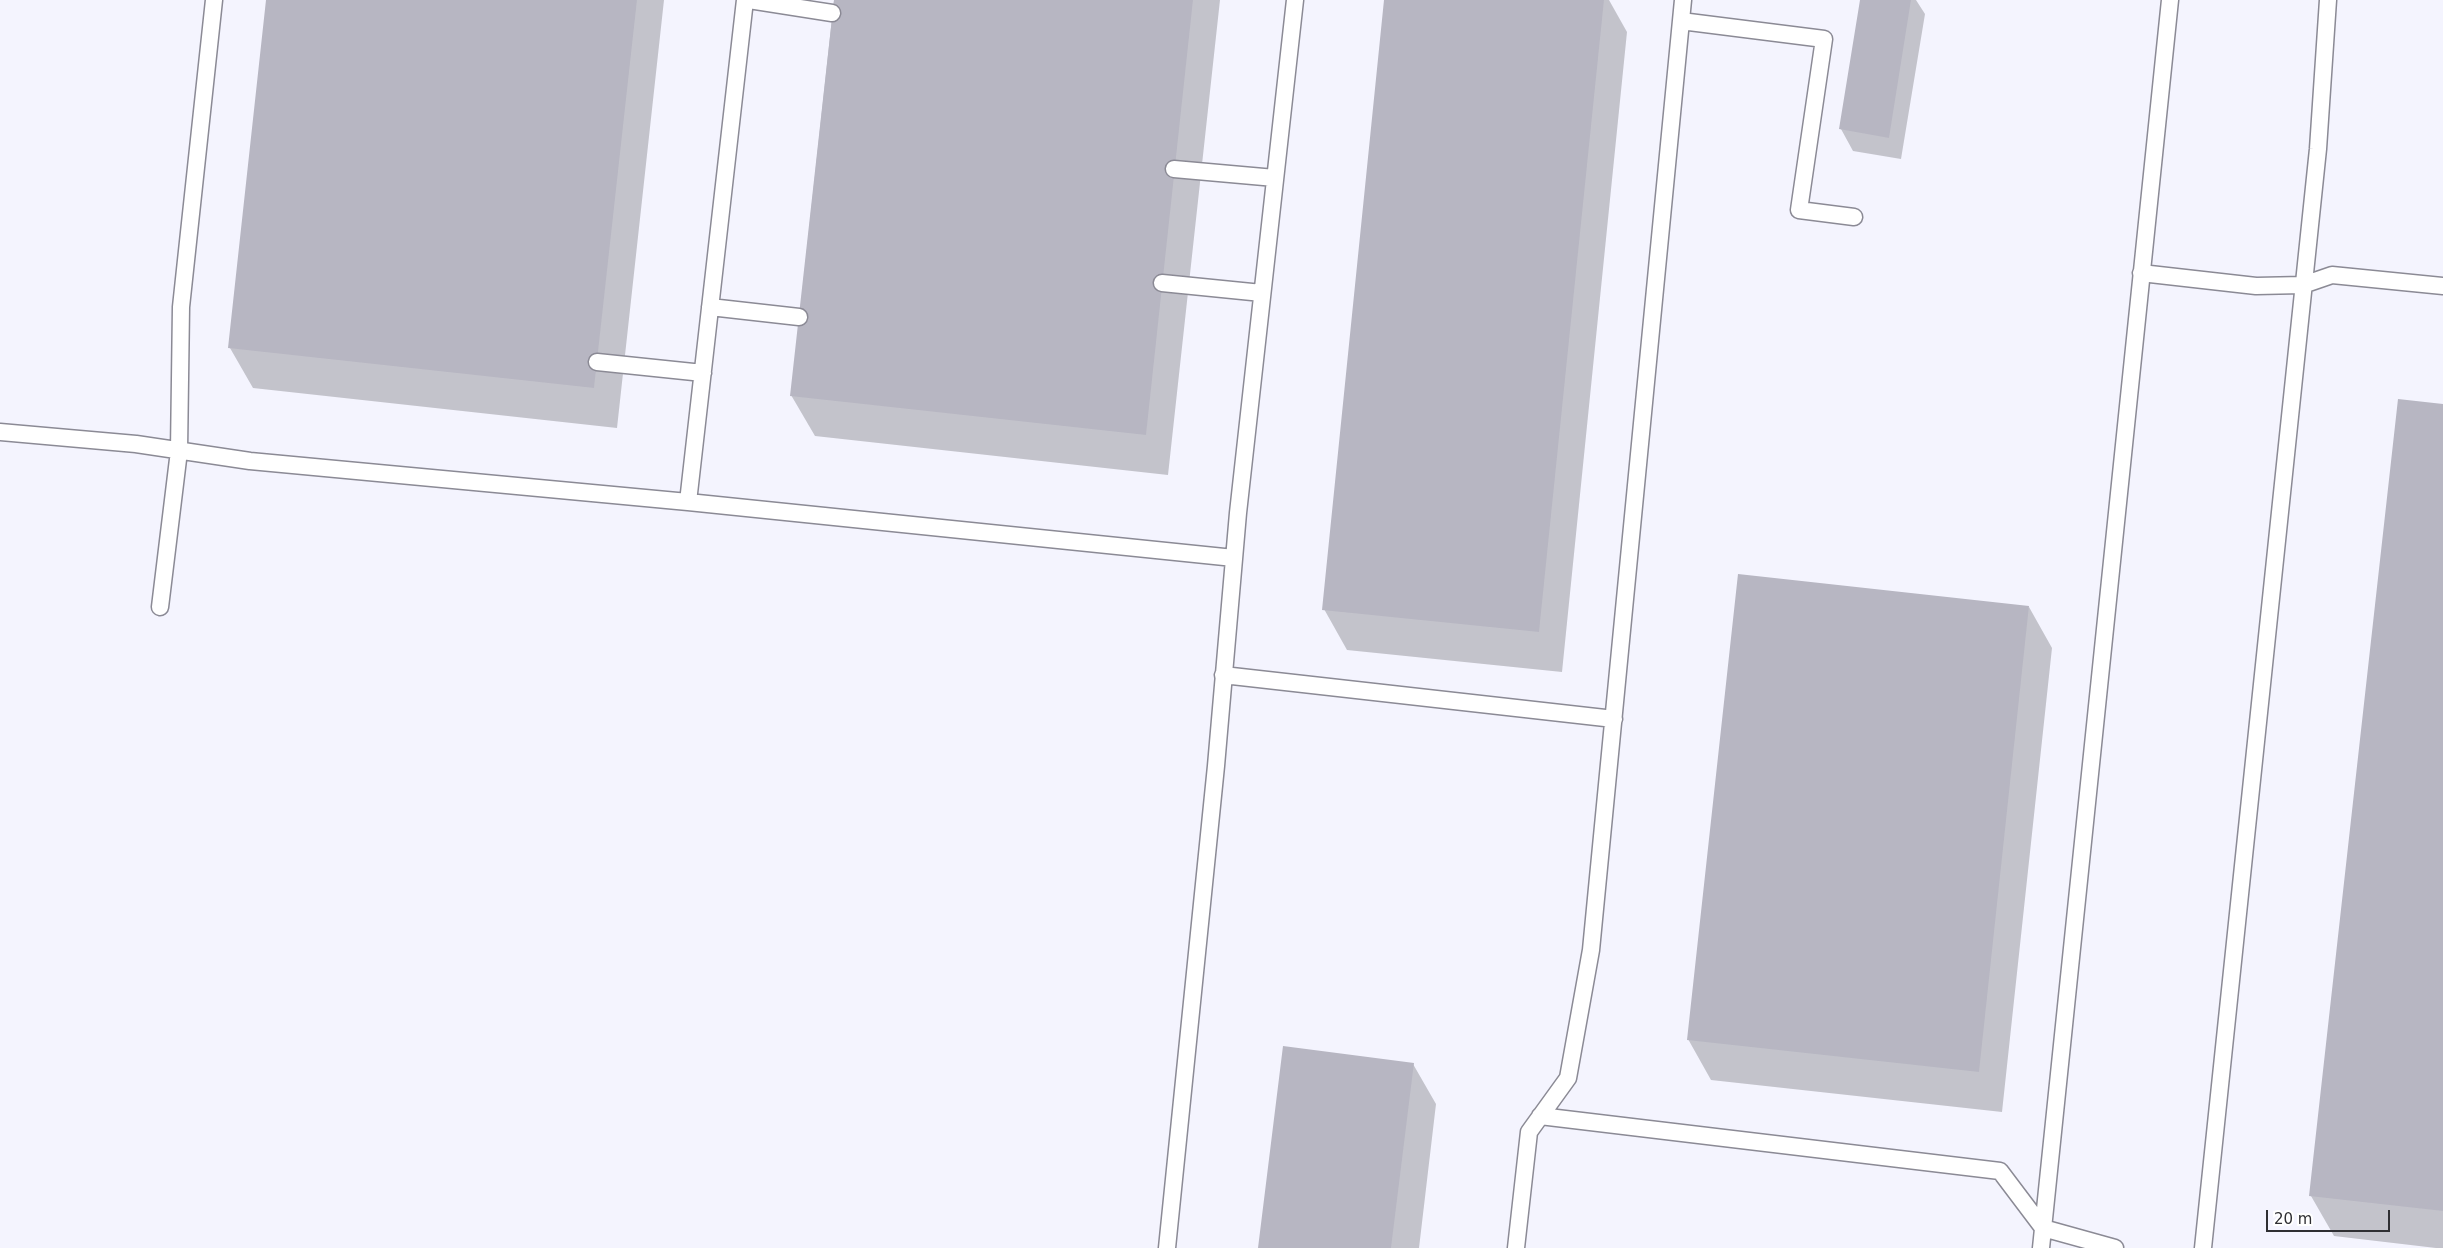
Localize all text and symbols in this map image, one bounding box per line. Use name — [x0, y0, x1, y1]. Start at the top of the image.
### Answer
scale bar — [2268, 1200, 2392, 1232]
text: 20 m — [2274, 1210, 2312, 1228]

